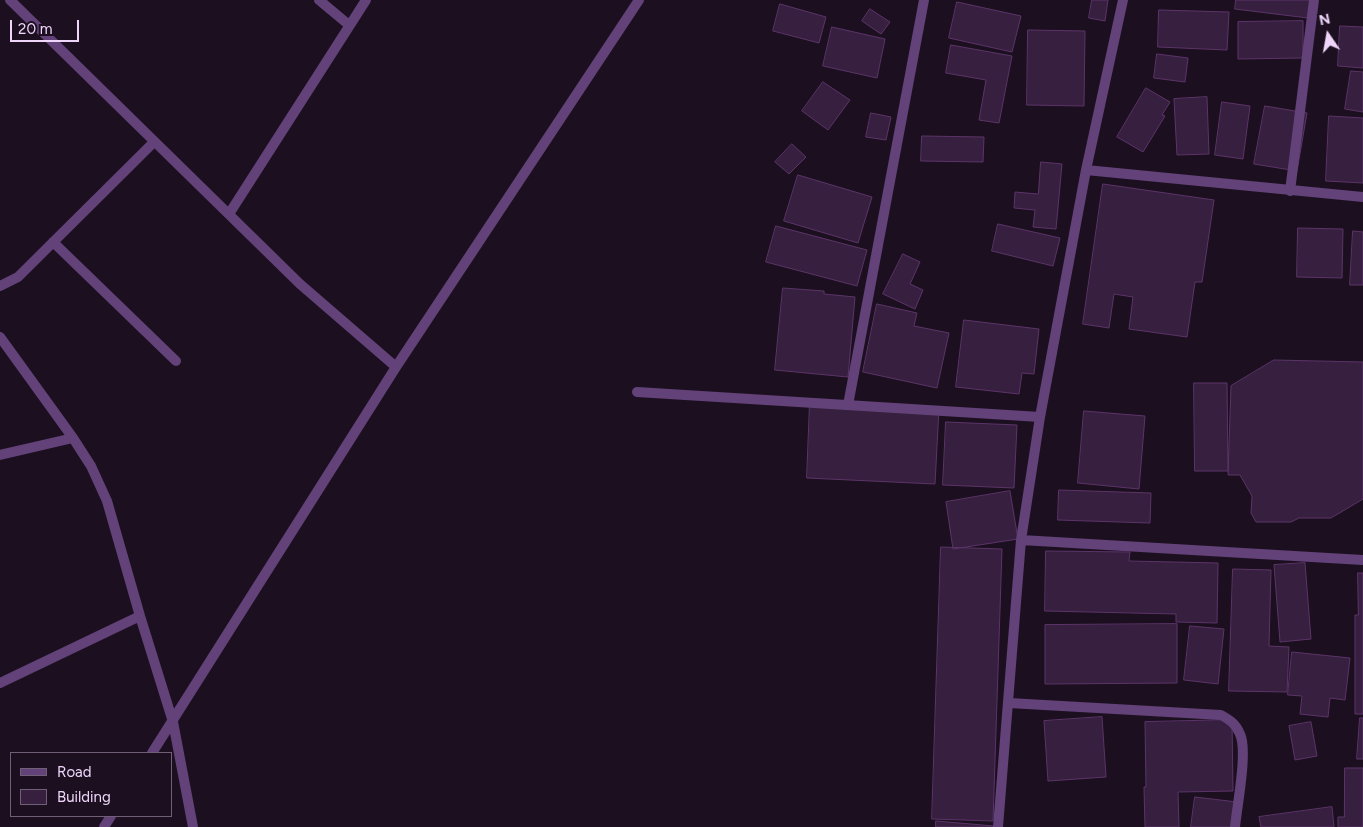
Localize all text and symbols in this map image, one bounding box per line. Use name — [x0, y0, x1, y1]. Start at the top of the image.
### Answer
scale bar — [12, 10, 81, 42]
north arrow — [1303, 10, 1353, 60]
text: N — [1318, 10, 1332, 29]
text: 20 m — [18, 20, 52, 38]
legend — [10, 752, 172, 817]
text: Road — [57, 763, 92, 781]
text: Building — [57, 788, 111, 806]

